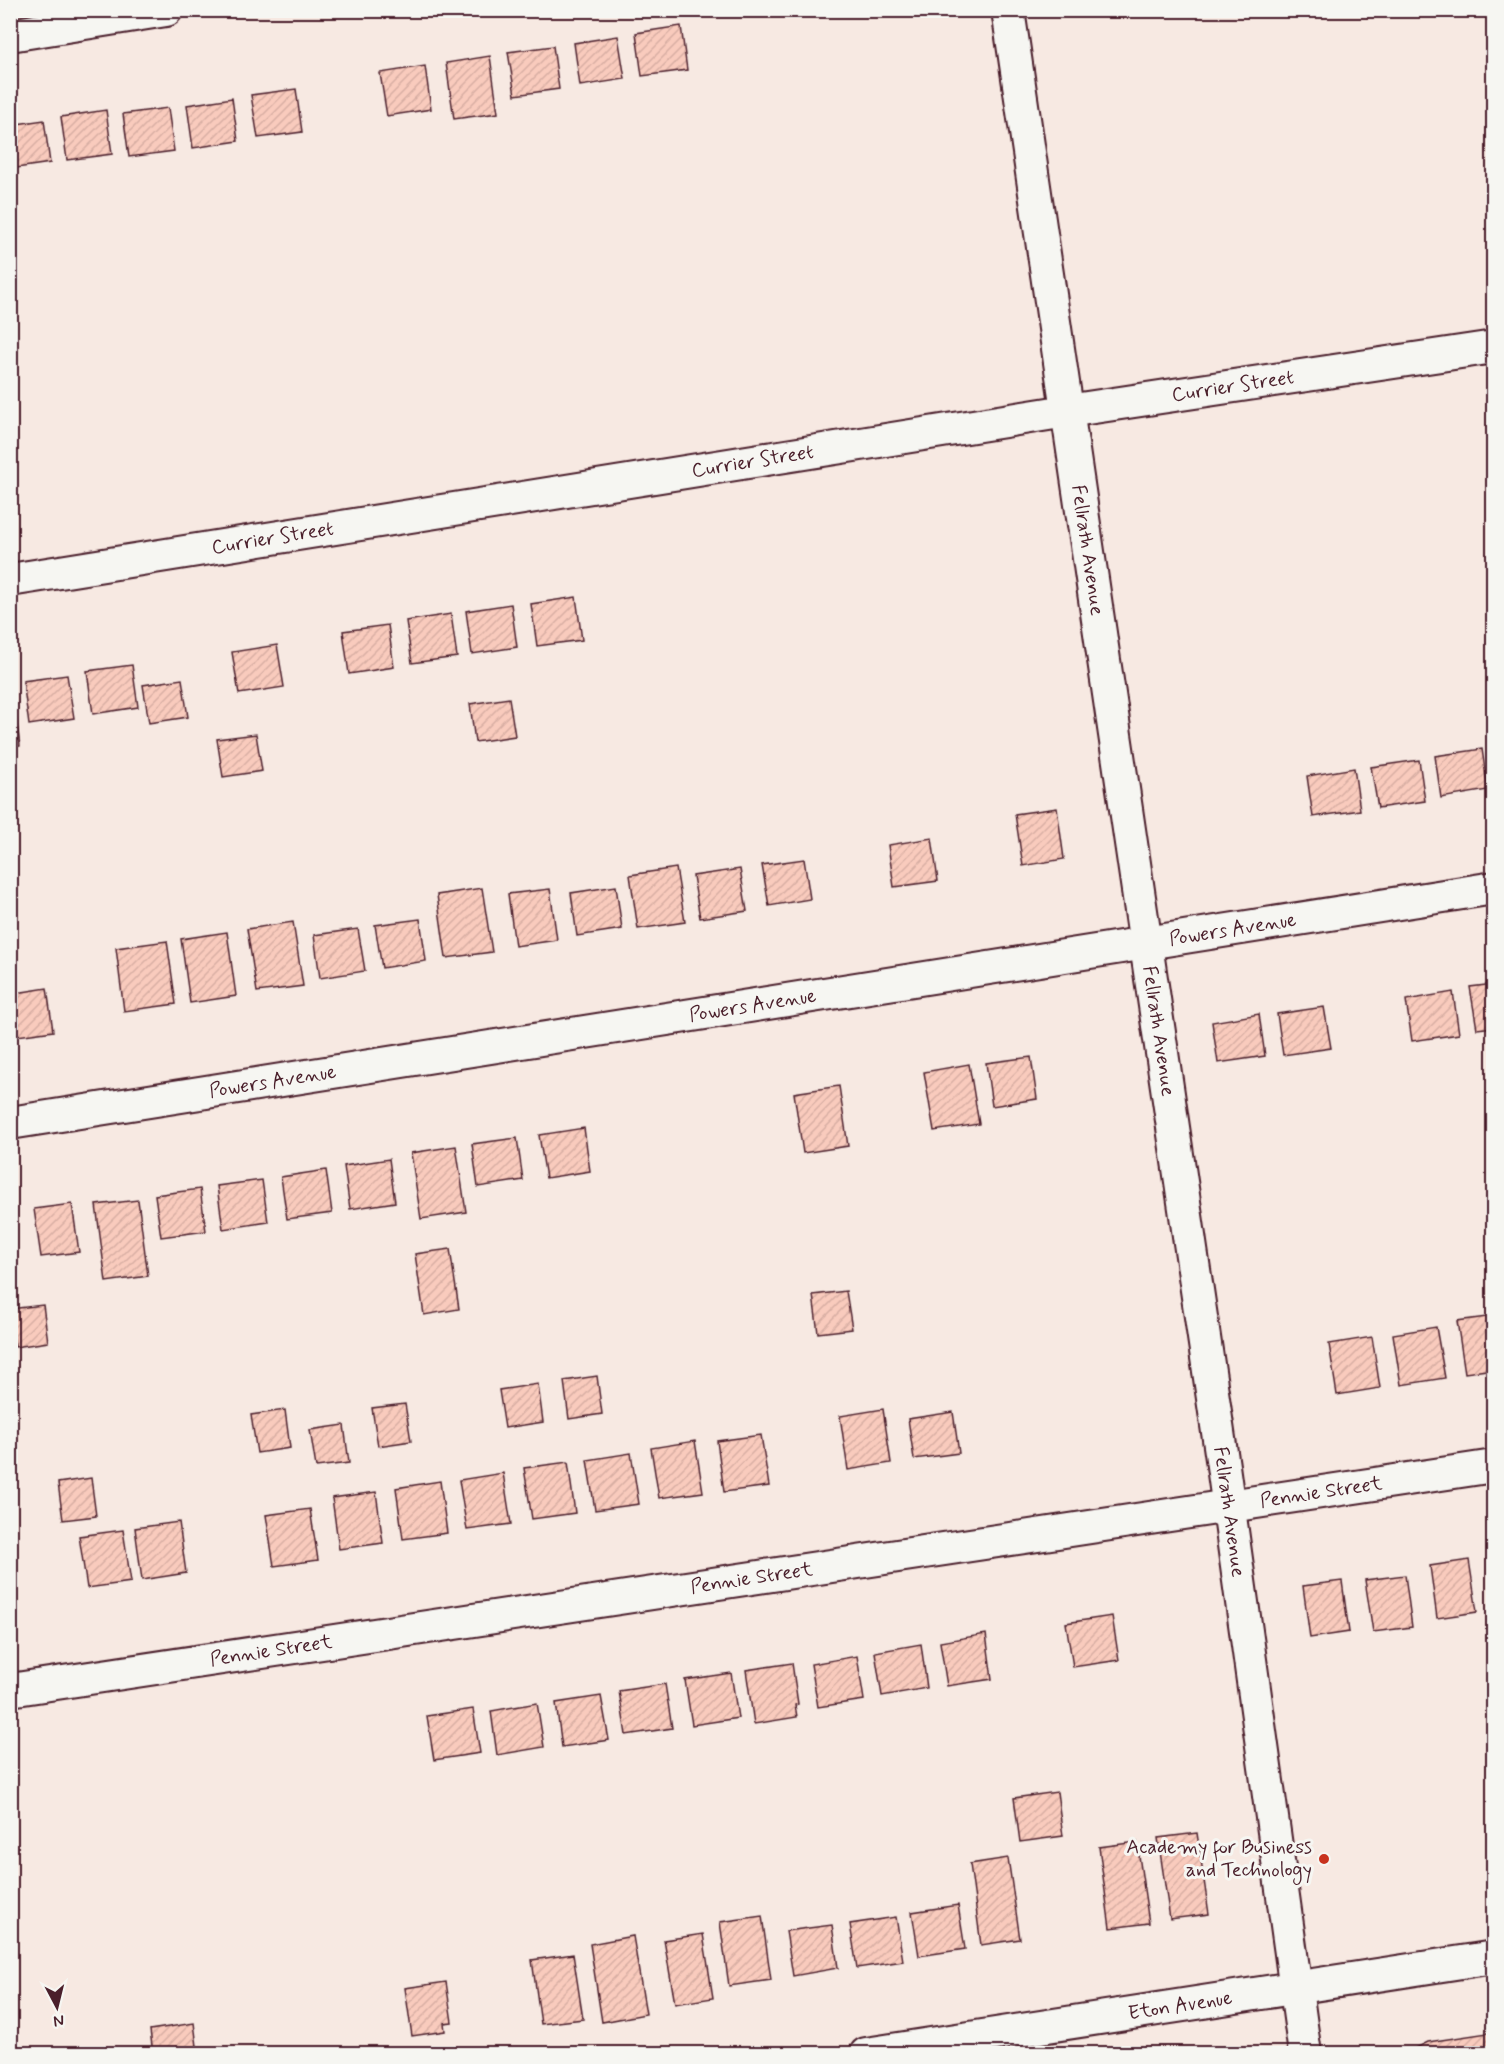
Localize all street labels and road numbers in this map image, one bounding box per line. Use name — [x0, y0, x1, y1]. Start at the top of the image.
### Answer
street label: Currier Street — [1170, 364, 1296, 409]
street label: Currier Street — [690, 438, 816, 484]
street label: Fellrath Avenue — [1065, 483, 1111, 617]
street label: Currier Street — [210, 515, 336, 561]
street label: Powers Avenue — [1167, 906, 1298, 953]
street label: Fellrath Avenue — [1136, 964, 1182, 1098]
street label: Powers Avenue — [687, 982, 818, 1029]
street label: Powers Avenue — [207, 1058, 338, 1105]
street label: Fellrath Avenue — [1207, 1445, 1252, 1579]
street label: Pennie Street — [1258, 1470, 1384, 1515]
street label: Pennie Street — [689, 1555, 815, 1601]
street label: Pennie Street — [208, 1628, 334, 1673]
street label: Eton Avenue — [1126, 1984, 1234, 2027]

